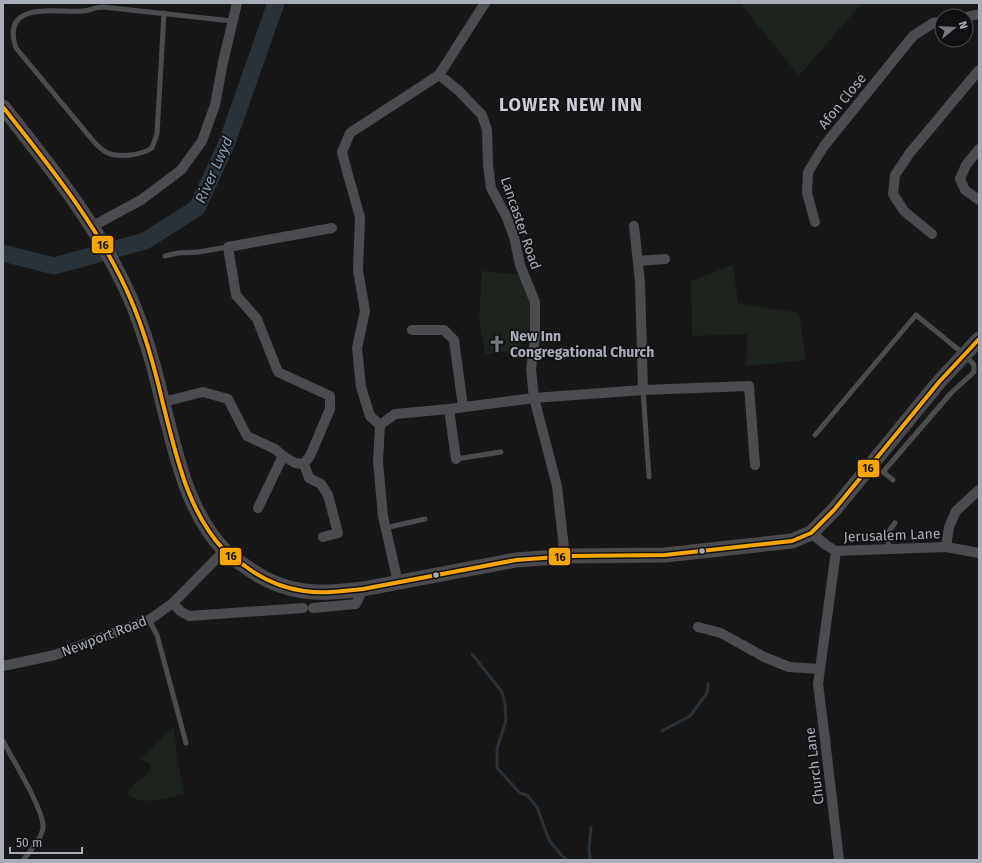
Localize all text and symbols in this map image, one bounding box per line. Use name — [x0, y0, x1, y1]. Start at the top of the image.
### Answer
north arrow — [934, 8, 974, 48]
text: N — [956, 20, 970, 31]
street label: Afon Close — [815, 70, 870, 133]
district label: LOWER NEW INN — [499, 94, 643, 116]
water label: River Lwyd — [191, 134, 237, 206]
street label: Lancaster Road — [497, 174, 544, 272]
line badge: 16 — [91, 235, 114, 254]
text: 16 — [97, 239, 109, 252]
place label: New Inn Congregational Church — [510, 328, 654, 361]
church icon: New Inn Congregational Church — [487, 334, 507, 354]
line badge: 16 — [857, 459, 880, 478]
text: 16 — [862, 462, 874, 475]
street label: Jerusalem Lane — [843, 525, 941, 546]
unlabelled marker — [697, 546, 707, 556]
line badge: 16 — [219, 547, 242, 566]
line badge: 16 — [548, 547, 571, 566]
text: 16 — [225, 550, 237, 563]
text: 16 — [554, 551, 566, 564]
unlabelled marker — [431, 570, 441, 580]
street label: Newport Road — [59, 612, 149, 661]
street label: Church Lane — [801, 726, 828, 806]
scale bar — [10, 829, 82, 855]
text: 50 m — [16, 836, 42, 850]

